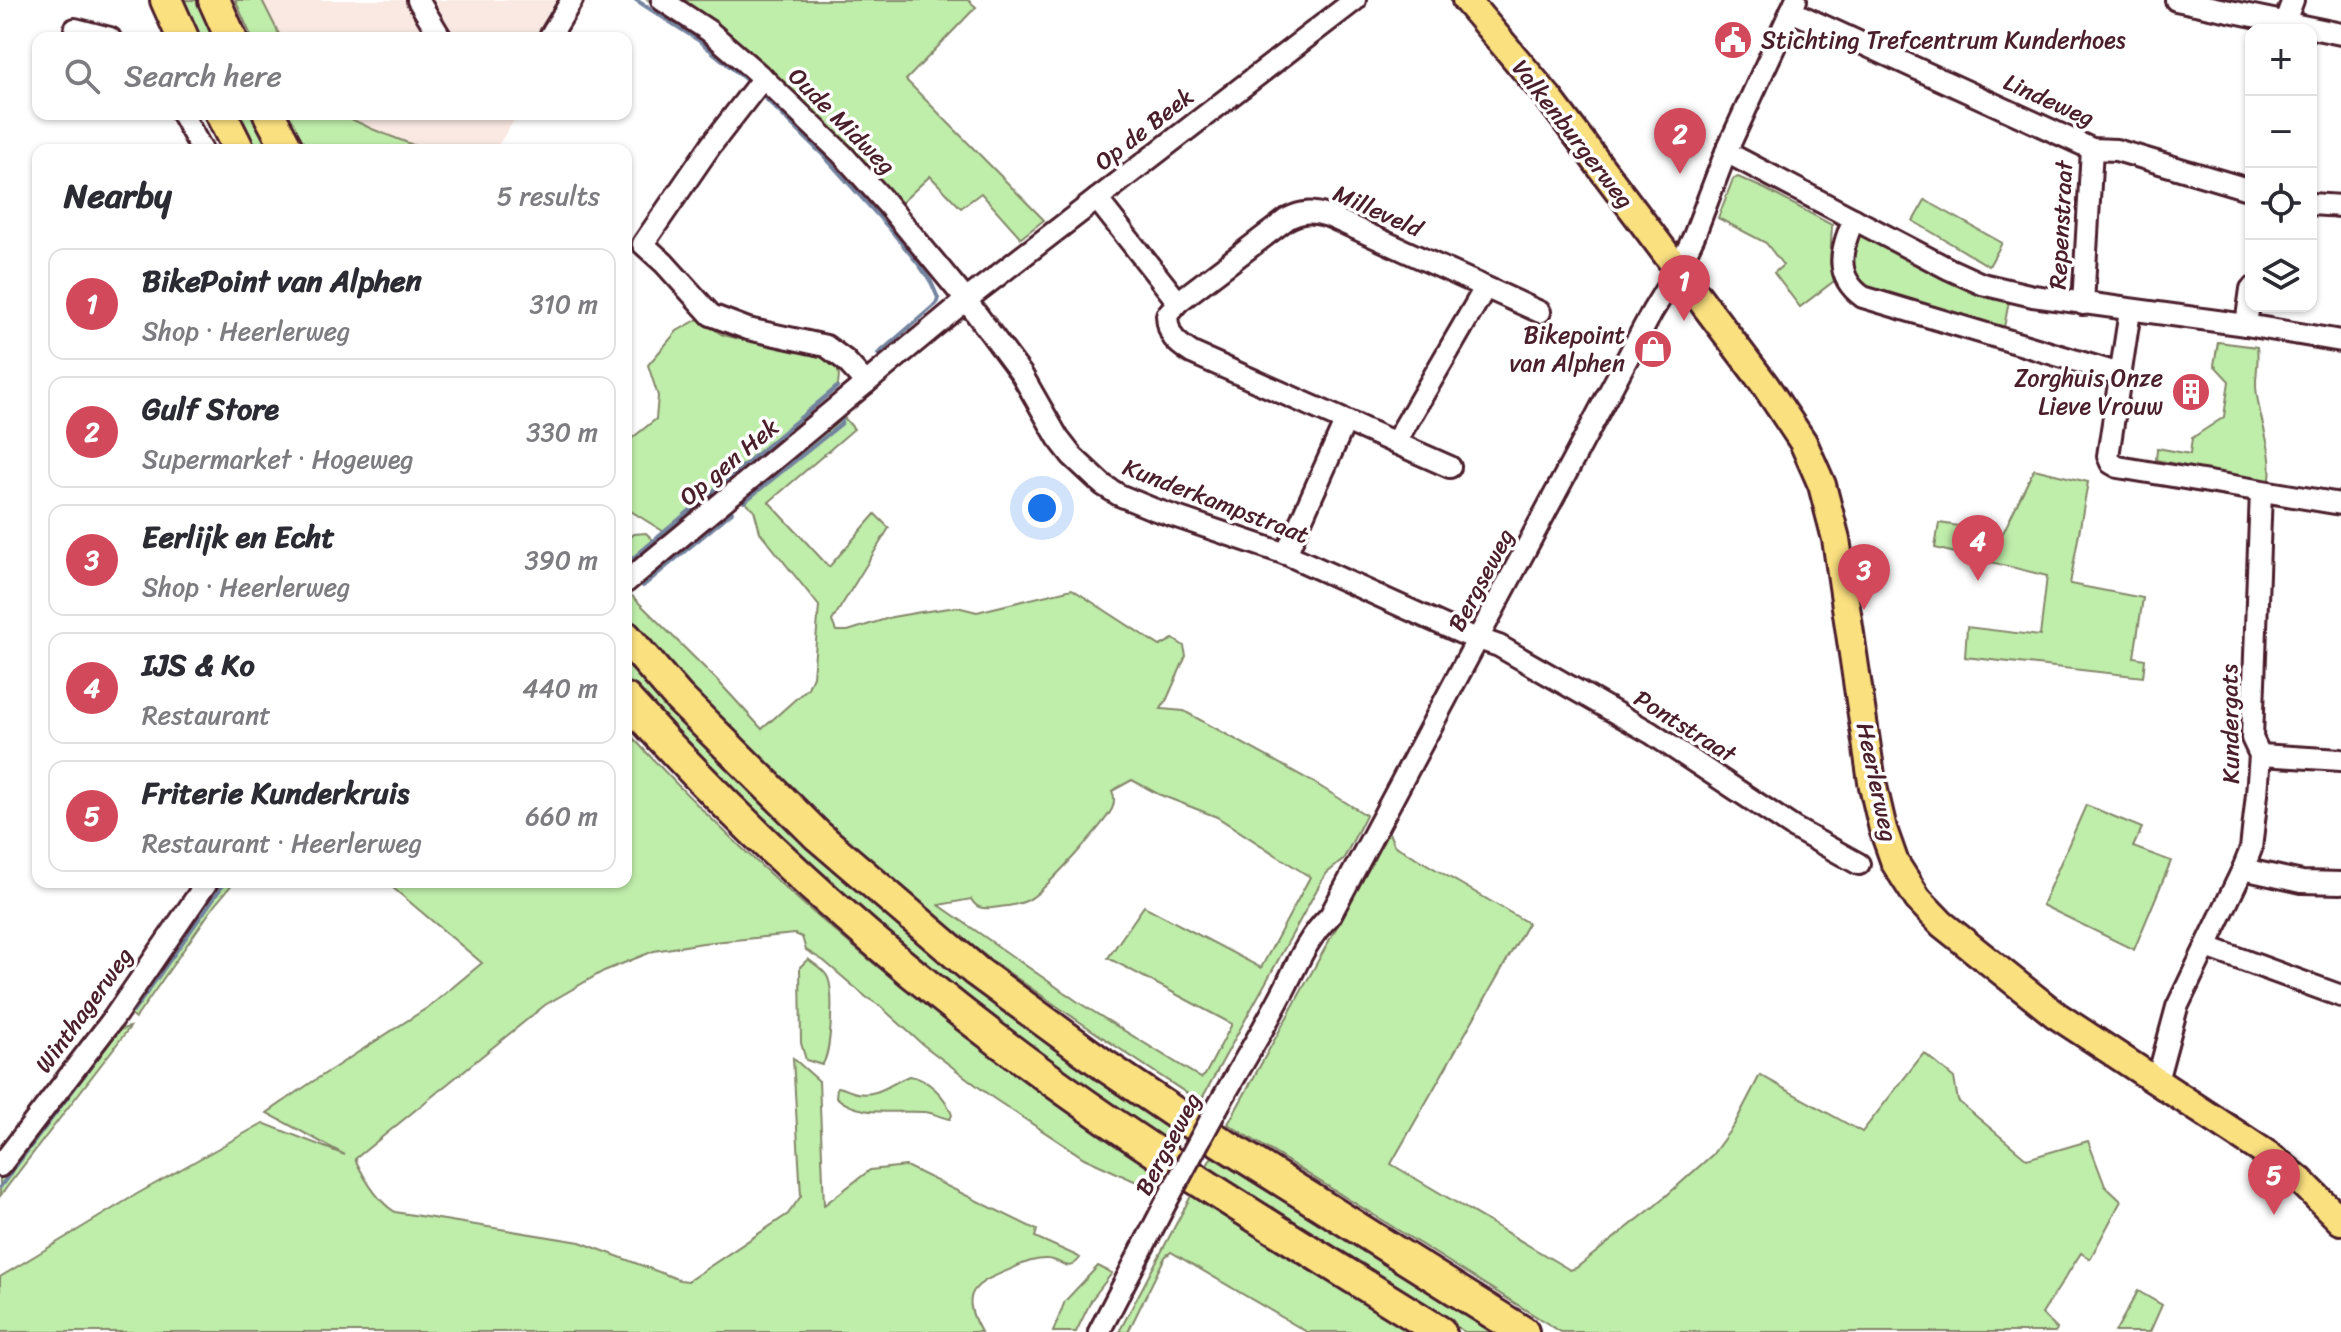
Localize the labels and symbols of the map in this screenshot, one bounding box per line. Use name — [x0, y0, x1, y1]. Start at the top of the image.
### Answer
public building icon: Stichting Trefcentrum Kunderhoes — [1712, 19, 1754, 61]
place label: Stichting Trefcentrum Kunderhoes — [1761, 19, 2126, 61]
street label: Valkenburgerweg — [1501, 50, 1645, 218]
street label: Oude Midweg — [778, 57, 906, 185]
street label: Lindeweg — [1997, 61, 2101, 139]
street label: Op de Beek — [1085, 76, 1203, 182]
pin: 2 — [1654, 108, 1706, 174]
street label: Repenstraat — [2037, 158, 2085, 290]
street label: Milleveld — [1326, 173, 1431, 250]
pin: 1 — [1658, 255, 1710, 321]
place label: Bikepoint van Alphen — [1509, 314, 1625, 384]
shop icon: Bikepoint van Alphen — [1632, 328, 1674, 370]
place label: Zorghuis Onze Lieve Vrouw — [2014, 357, 2163, 427]
building icon: Zorghuis Onze Lieve Vrouw — [2170, 371, 2212, 413]
street label: Op gen Hek — [669, 407, 789, 517]
street label: Kunderkampstraat — [1116, 446, 1316, 556]
your location — [1022, 488, 1062, 528]
pin: 4 — [1952, 515, 2004, 581]
street label: Bergseweg — [1436, 521, 1526, 639]
pin: 3 — [1838, 544, 1890, 610]
street label: Kundergats — [2208, 664, 2252, 784]
street label: Pontstraat — [1625, 678, 1746, 775]
street label: Heerlerweg — [1844, 719, 1910, 845]
street label: Winthagerweg — [24, 938, 144, 1082]
street label: Bergseweg — [1123, 1085, 1213, 1203]
pin: 5 — [2248, 1149, 2300, 1215]

